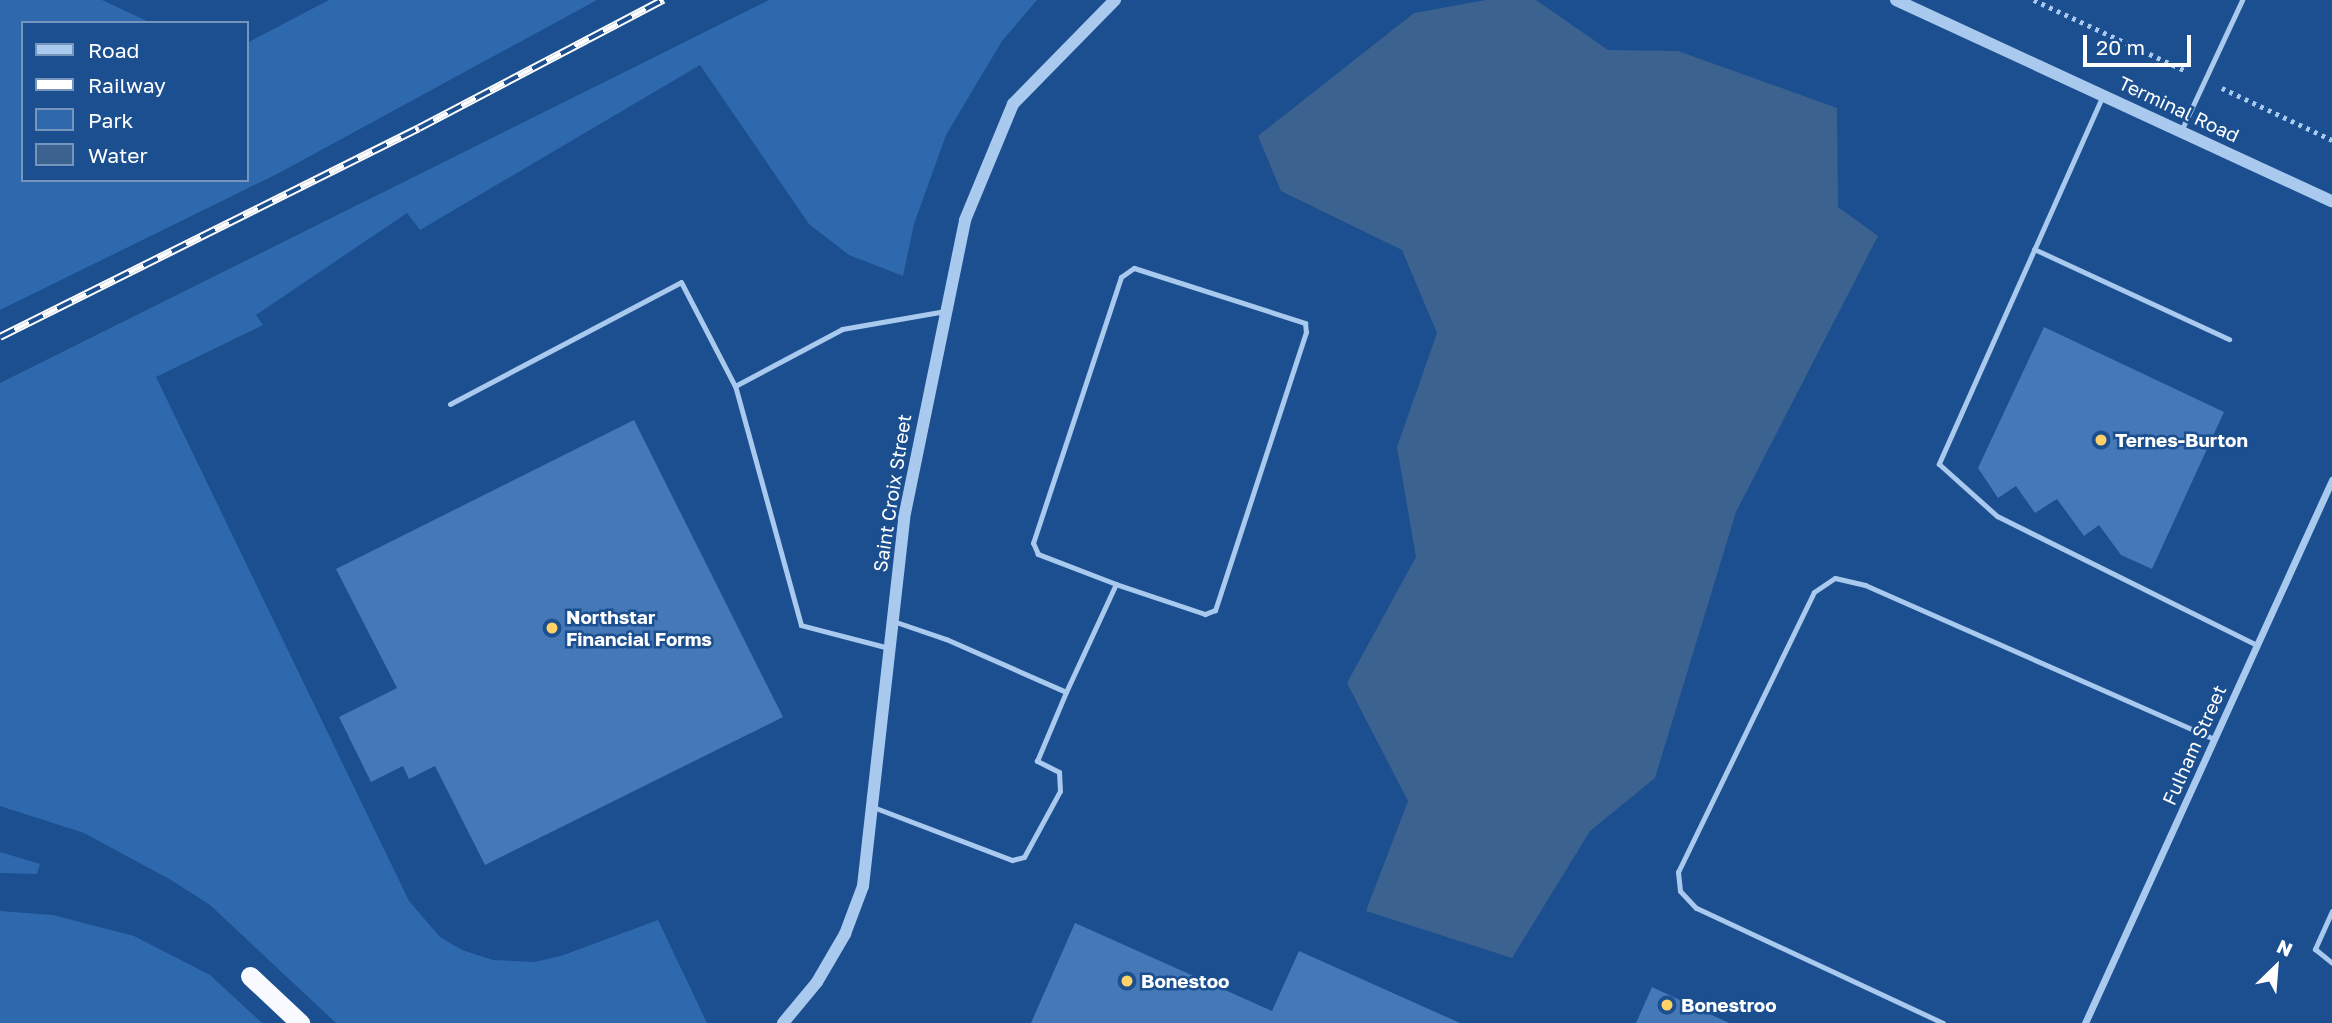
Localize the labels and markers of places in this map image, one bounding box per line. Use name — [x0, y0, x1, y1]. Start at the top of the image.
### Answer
place label: Ternes-Burton — [2115, 429, 2248, 451]
marker: Ternes-Burton — [2093, 432, 2109, 448]
place label: Northstar Financial Forms — [566, 606, 712, 650]
marker: Northstar Financial Forms — [544, 620, 560, 636]
place label: Bonestoo — [1141, 970, 1229, 992]
marker: Bonestoo — [1119, 973, 1135, 989]
place label: Bonestroo — [1681, 994, 1777, 1016]
marker: Bonestroo — [1659, 997, 1675, 1013]

